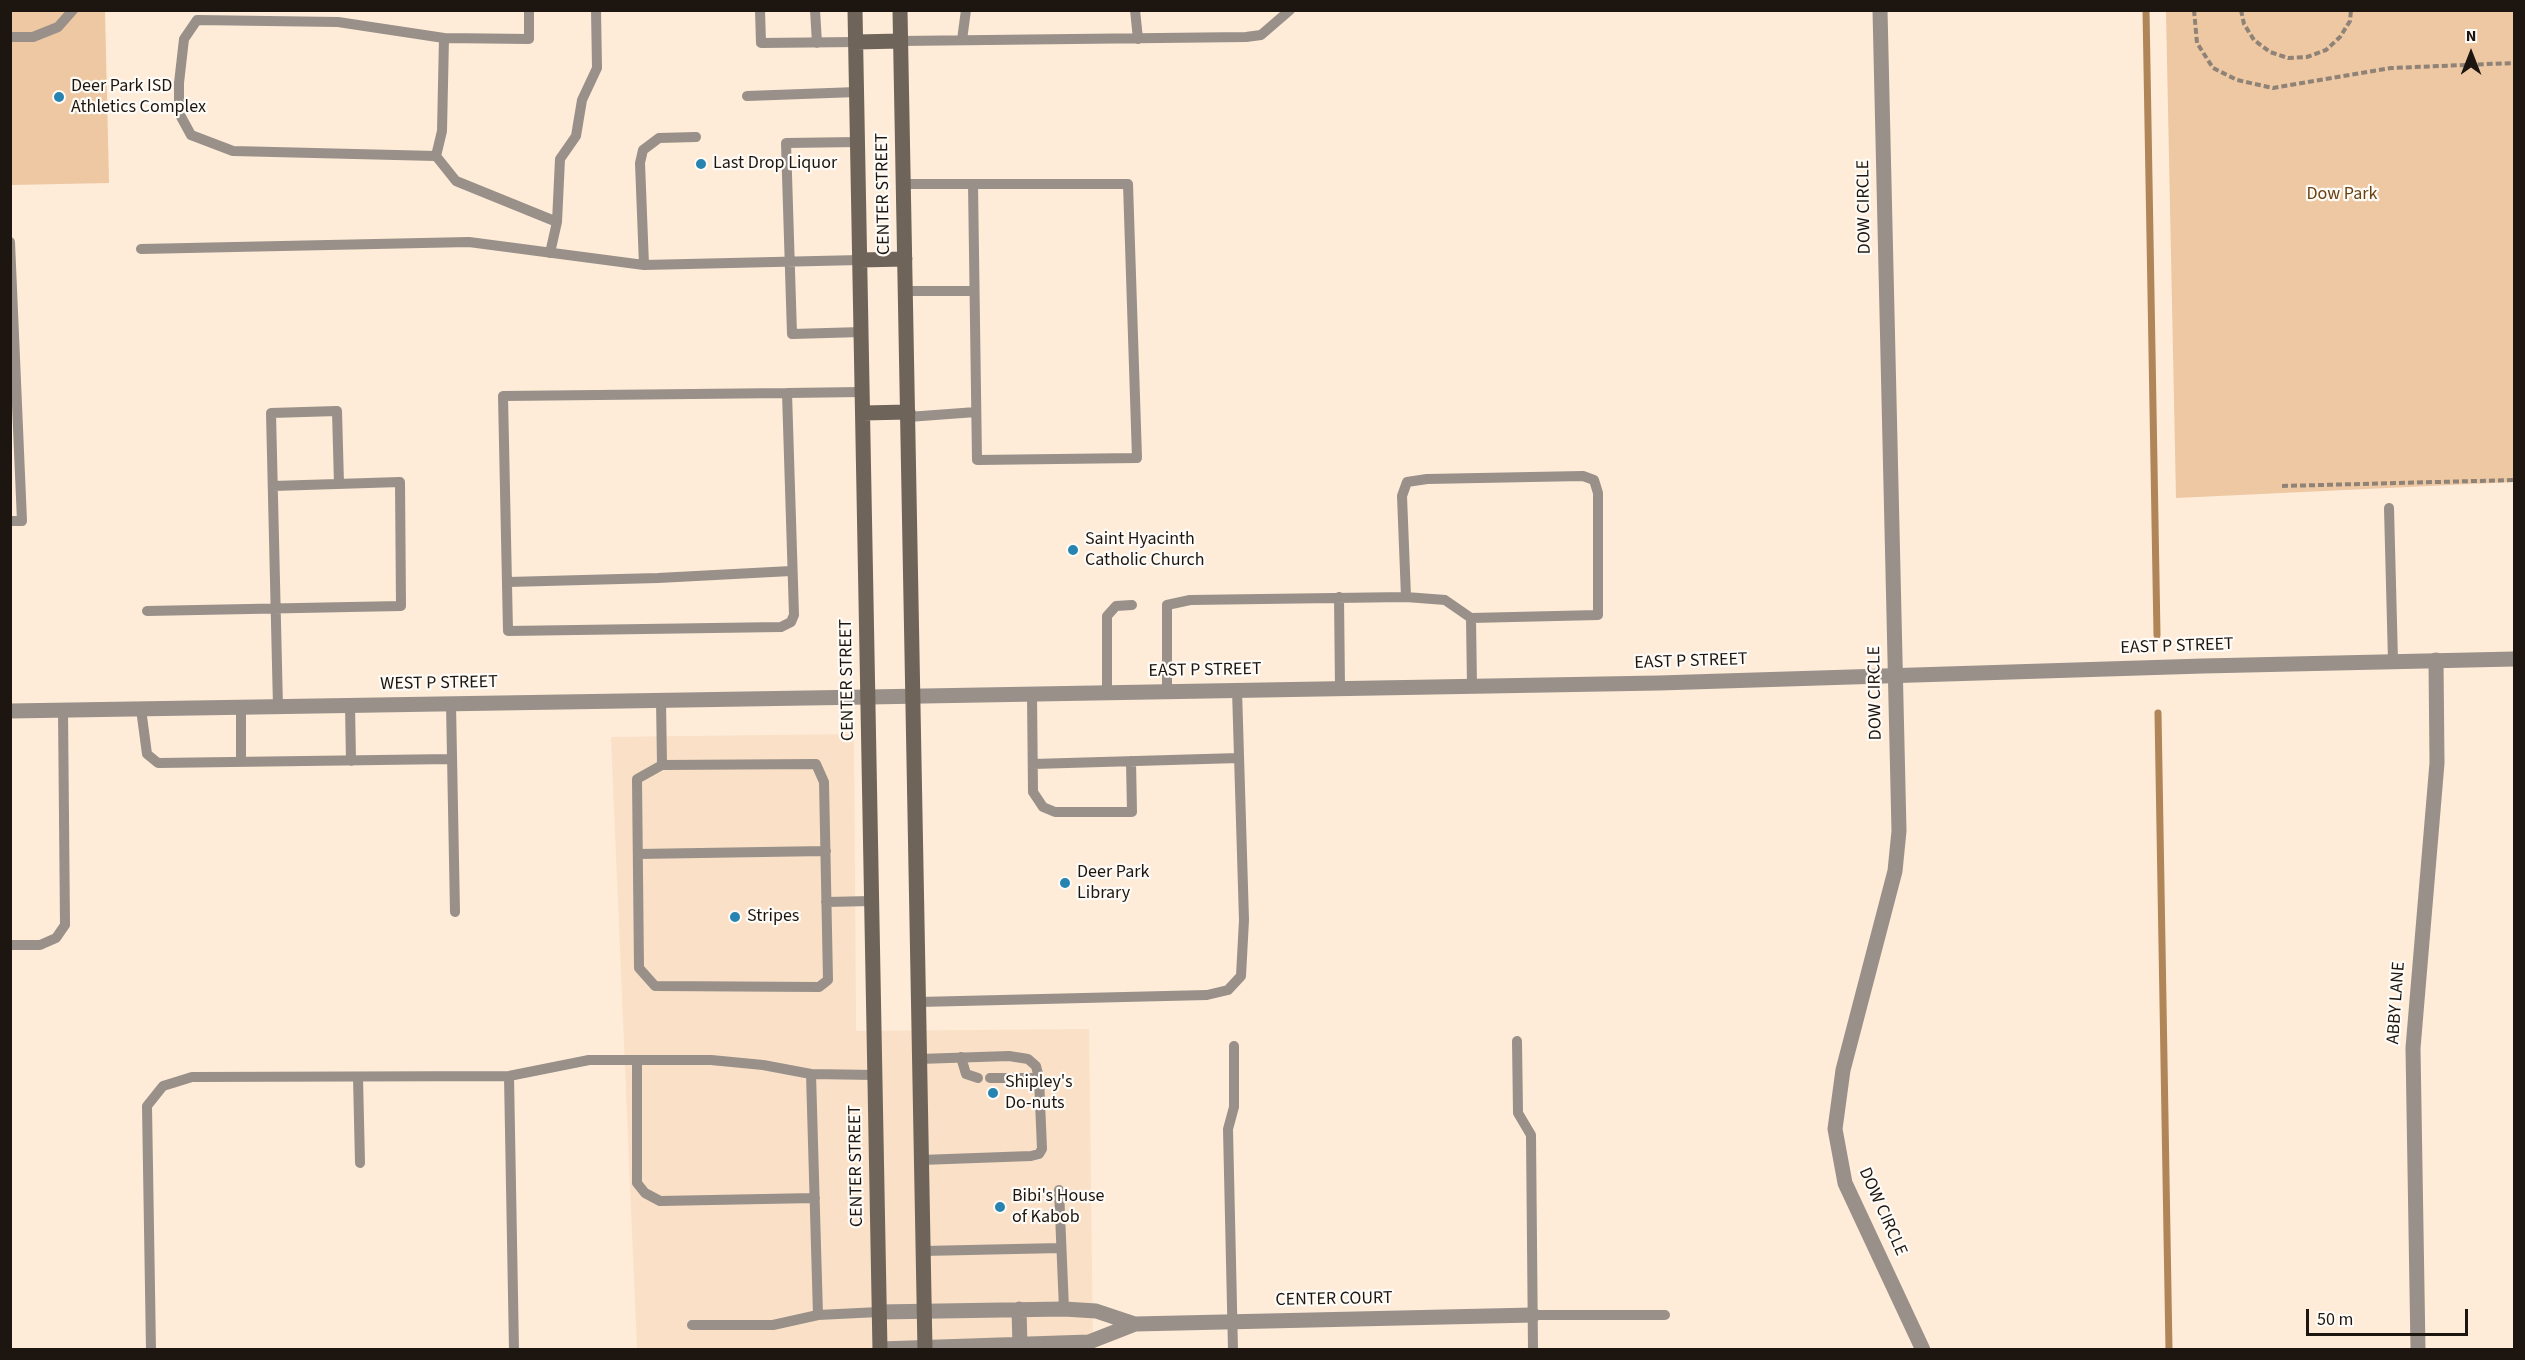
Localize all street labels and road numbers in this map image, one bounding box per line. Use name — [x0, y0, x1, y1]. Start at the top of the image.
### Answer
street label: CENTER STREET — [872, 133, 896, 255]
street label: DOW CIRCLE — [1853, 160, 1877, 254]
street label: CENTER STREET — [836, 619, 860, 741]
street label: EAST P STREET — [2120, 634, 2234, 660]
street label: DOW CIRCLE — [1864, 646, 1888, 740]
street label: EAST P STREET — [1634, 649, 1748, 675]
street label: EAST P STREET — [1148, 659, 1262, 683]
street label: WEST P STREET — [380, 672, 498, 696]
street label: ABBY LANE — [2383, 961, 2411, 1045]
street label: CENTER STREET — [845, 1105, 869, 1227]
street label: DOW CIRCLE — [1853, 1164, 1911, 1260]
street label: CENTER COURT — [1275, 1288, 1393, 1312]

